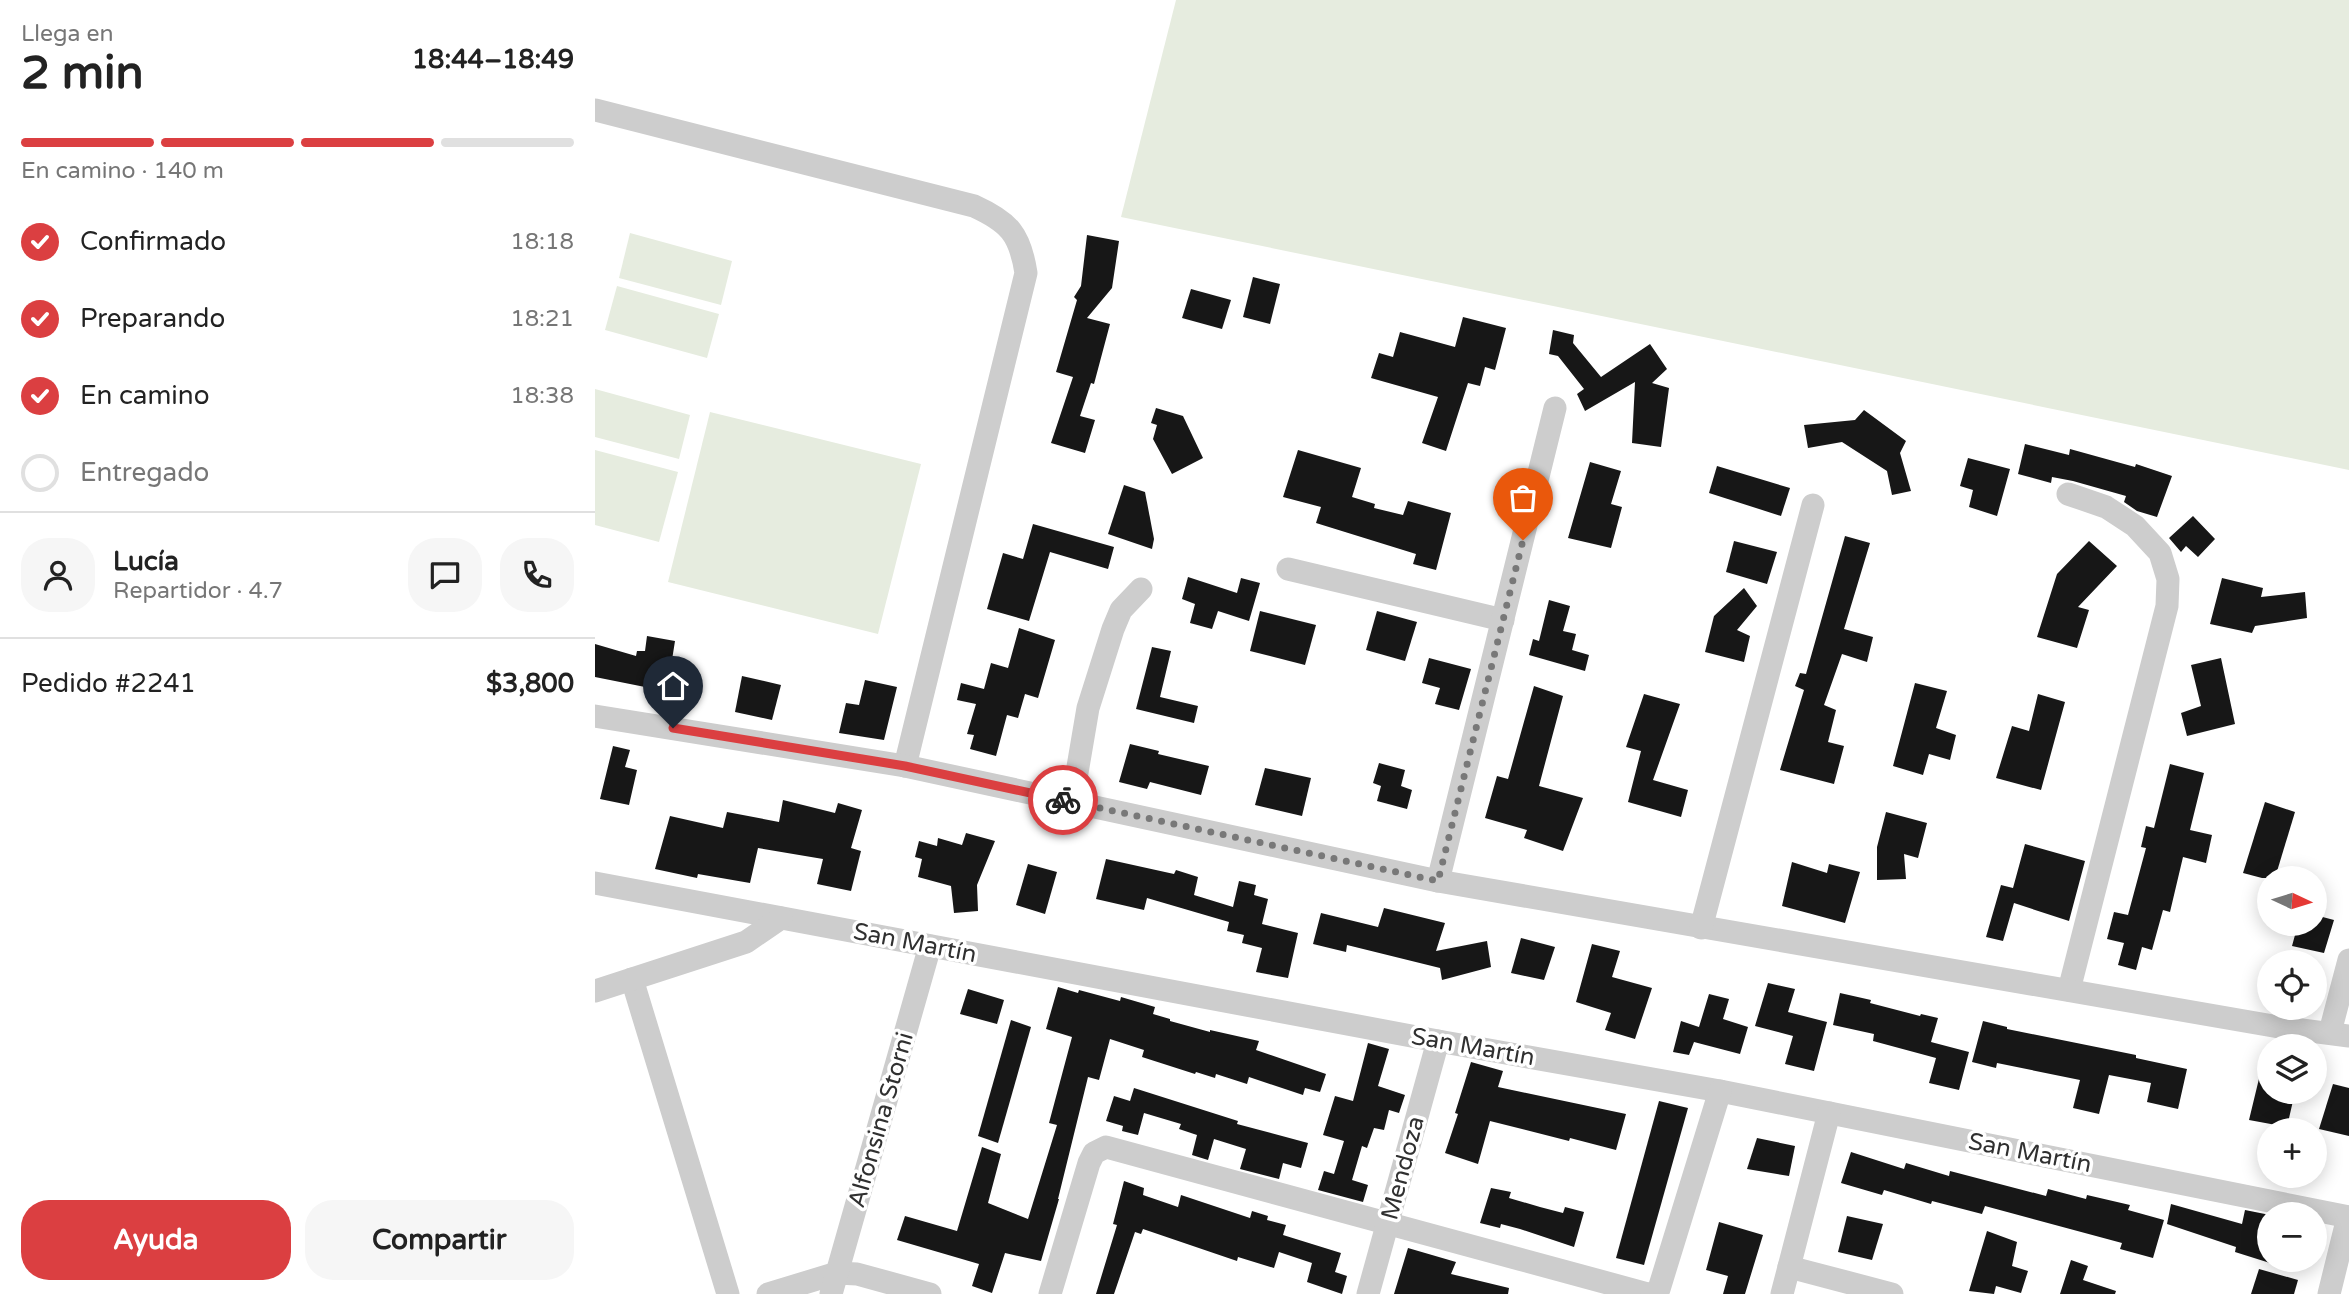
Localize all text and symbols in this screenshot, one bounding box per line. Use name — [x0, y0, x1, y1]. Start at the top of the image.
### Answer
text: Llega en — [21, 20, 113, 48]
text: 18:44–18:49 — [412, 44, 574, 75]
text: 2 min — [21, 46, 144, 101]
text: En camino · 140 m — [21, 157, 224, 185]
icon: check — [21, 223, 59, 261]
text: Confirmado — [80, 226, 226, 257]
text: 18:18 — [510, 228, 574, 256]
icon: check — [21, 300, 59, 338]
text: Preparando — [80, 303, 225, 334]
text: 18:21 — [510, 305, 574, 333]
icon: check — [21, 377, 59, 415]
text: En camino — [80, 380, 209, 411]
text: 18:38 — [510, 382, 574, 410]
text: Entregado — [80, 457, 209, 488]
pin — [1493, 468, 1553, 540]
icon: bag — [1504, 479, 1542, 517]
button: person — [21, 538, 95, 612]
button: chat — [408, 538, 482, 612]
button: phone — [500, 538, 574, 612]
text: Lucía — [113, 546, 179, 577]
text: Repartidor · 4.7 — [113, 577, 283, 605]
pin — [643, 656, 703, 728]
icon: home — [654, 667, 692, 705]
text: Pedido #2241 — [21, 668, 196, 699]
text: $3,800 — [486, 668, 574, 699]
courier — [1028, 765, 1098, 835]
icon: bike — [1044, 781, 1082, 819]
north arrow — [2257, 866, 2327, 936]
map controls — [2257, 866, 2327, 1272]
street label: San Martín — [851, 917, 979, 969]
button: locate — [2257, 950, 2327, 1020]
street label: San Martín — [1409, 1022, 1537, 1072]
street label: Alfonsina Storni — [842, 1029, 920, 1211]
button: layers — [2257, 1034, 2327, 1104]
street label: Mendoza — [1375, 1113, 1431, 1223]
button: + — [2257, 1118, 2327, 1188]
street label: San Martín — [1966, 1127, 2094, 1179]
button: Ayuda — [21, 1200, 291, 1280]
button: Compartir — [305, 1200, 574, 1280]
button: − — [2257, 1202, 2327, 1272]

